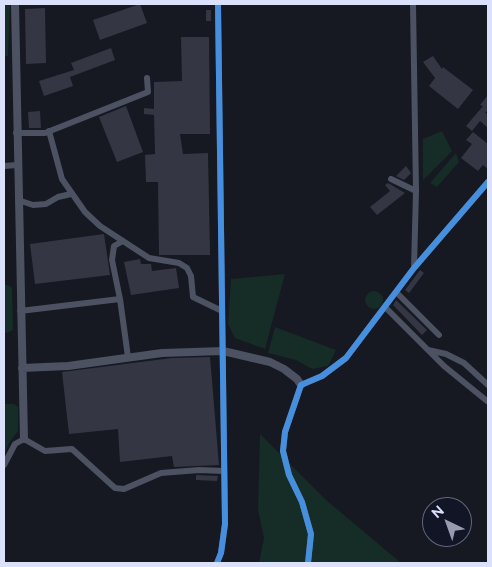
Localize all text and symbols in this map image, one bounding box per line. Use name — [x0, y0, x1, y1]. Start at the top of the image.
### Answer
north arrow — [422, 497, 472, 547]
text: N — [428, 502, 447, 521]

